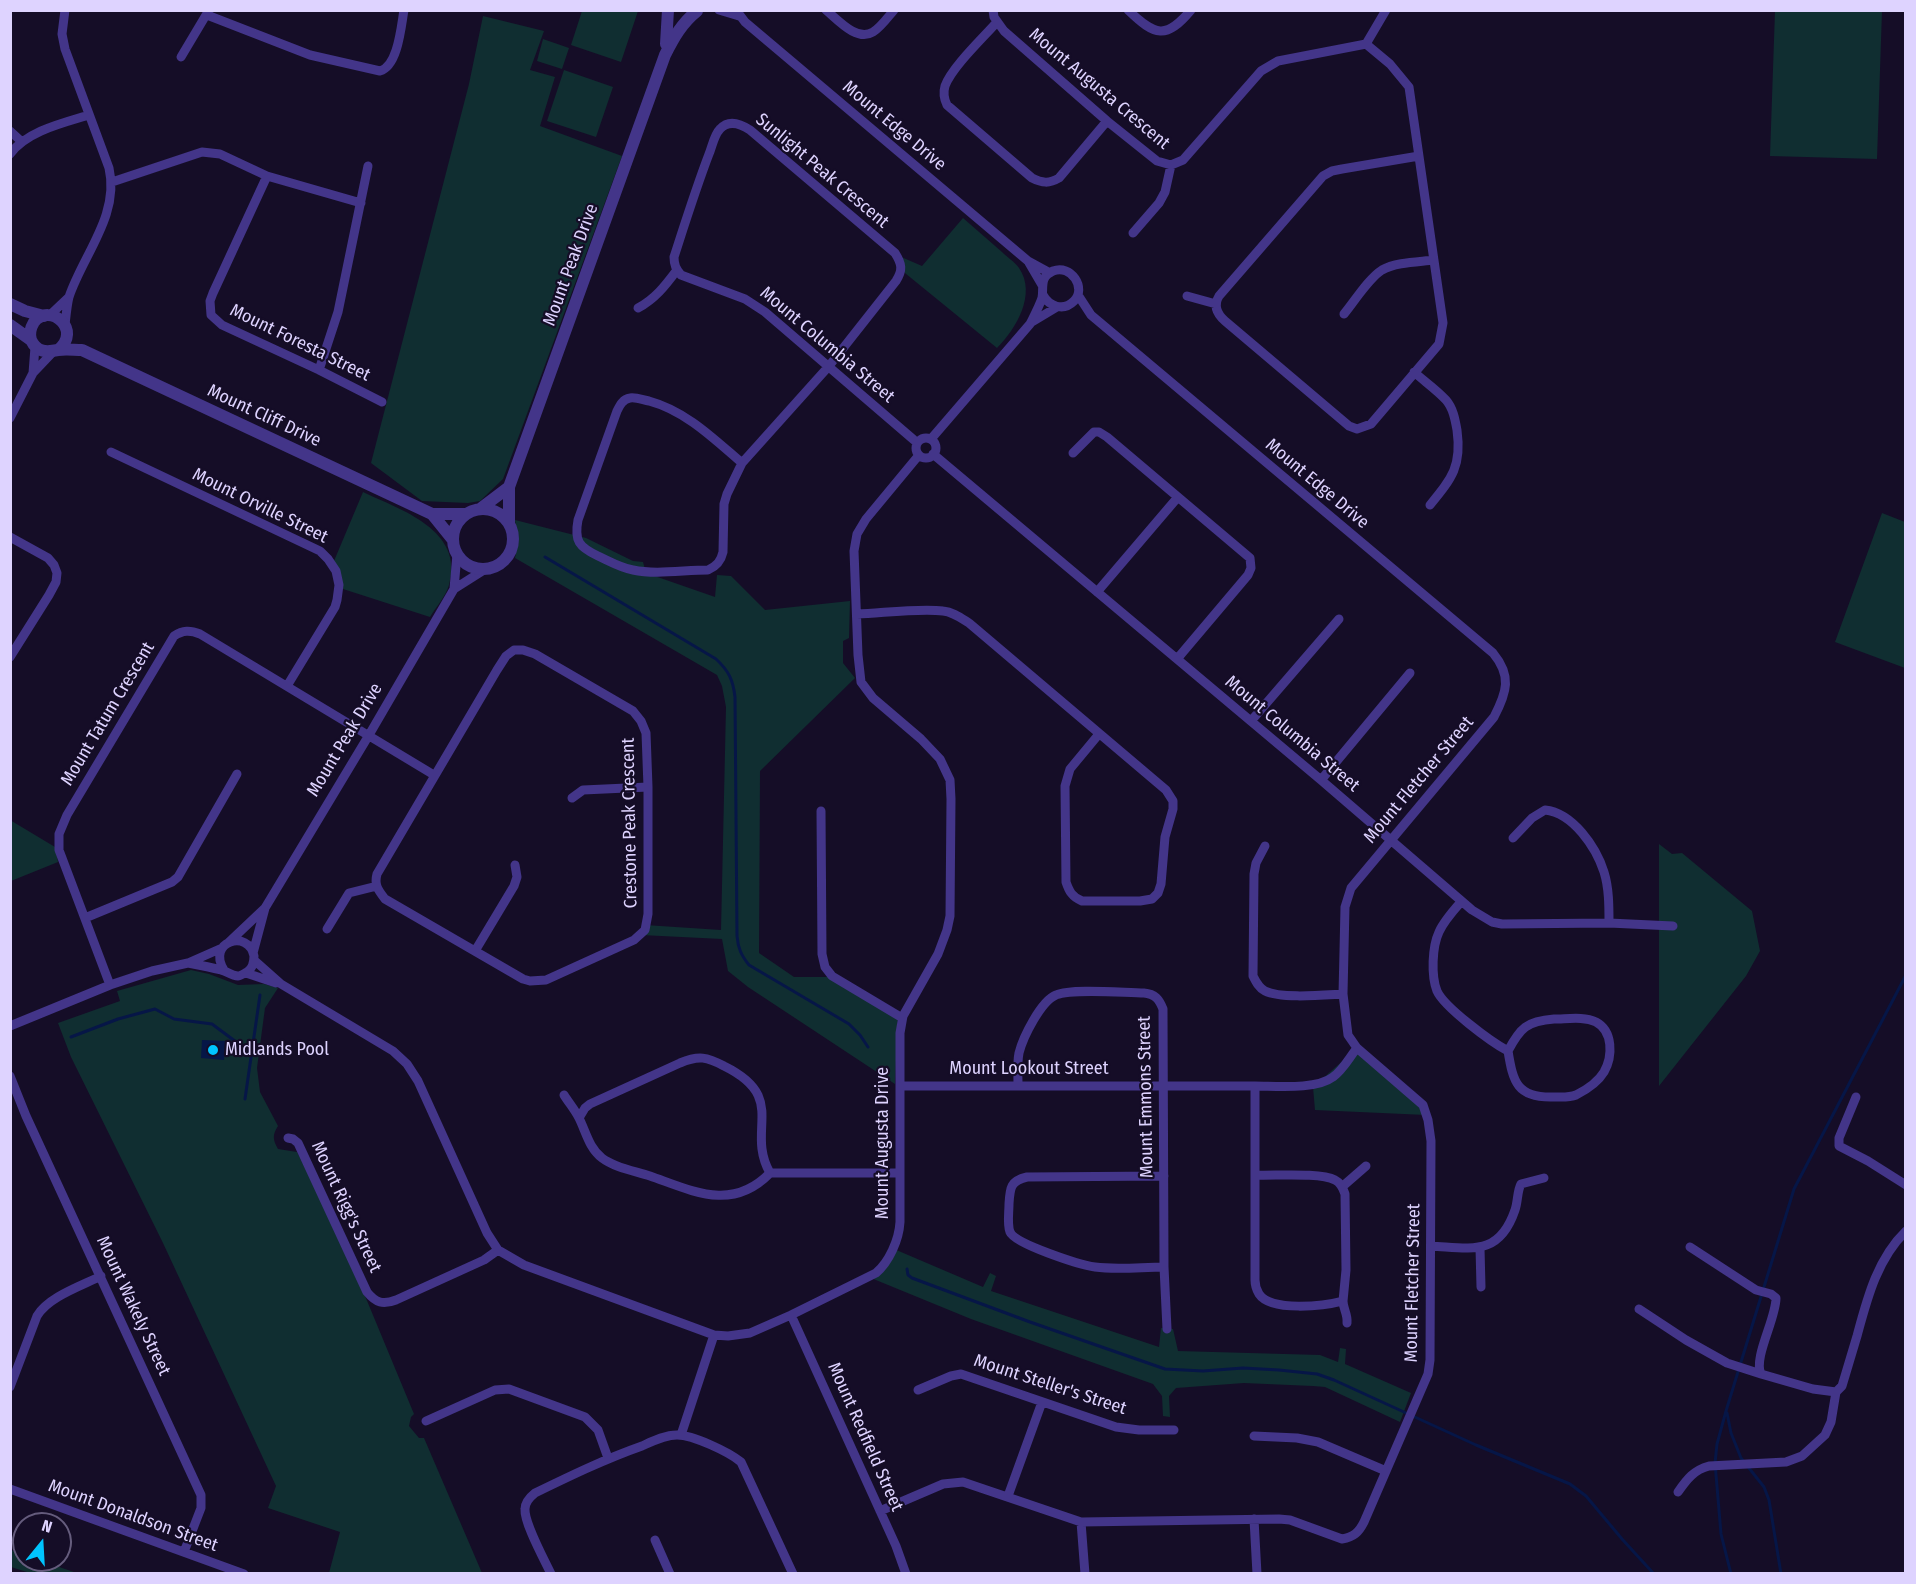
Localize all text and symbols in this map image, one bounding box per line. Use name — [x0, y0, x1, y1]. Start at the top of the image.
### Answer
street label: Mount Augusta Crescent — [1024, 24, 1174, 154]
street label: Mount Edge Drive — [838, 76, 950, 176]
street label: Sunlight Peak Crescent — [751, 109, 893, 233]
street label: Mount Peak Drive — [539, 201, 603, 329]
street label: Mount Columbia Street — [755, 282, 899, 408]
street label: Mount Foresta Street — [226, 300, 374, 386]
street label: Mount Cliff Drive — [204, 380, 324, 452]
street label: Mount Edge Drive — [1261, 434, 1373, 534]
street label: Mount Orville Street — [189, 464, 331, 548]
street label: Mount Tatum Crescent — [57, 638, 159, 790]
street label: Mount Columbia Street — [1220, 671, 1364, 797]
street label: Mount Peak Drive — [303, 679, 387, 801]
street label: Mount Fletcher Street — [1360, 712, 1478, 848]
street label: Crestone Peak Crescent — [618, 737, 642, 909]
street label: Mount Emmons Street — [1134, 1016, 1158, 1178]
place label: Midlands Pool — [225, 1039, 329, 1061]
marker: Midlands Pool — [206, 1043, 220, 1057]
street label: Mount Lookout Street — [949, 1058, 1109, 1080]
street label: Mount Augusta Drive — [872, 1067, 894, 1219]
street label: Mount Rigg's Street — [306, 1138, 386, 1276]
street label: Mount Fletcher Street — [1401, 1203, 1425, 1363]
street label: Mount Wakely Street — [91, 1233, 175, 1379]
street label: Mount Steller's Street — [971, 1350, 1129, 1420]
street label: Mount Redfield Street — [822, 1359, 908, 1515]
street label: Mount Donaldson Street — [45, 1475, 221, 1557]
north arrow — [12, 1512, 72, 1572]
text: N — [40, 1516, 55, 1537]

